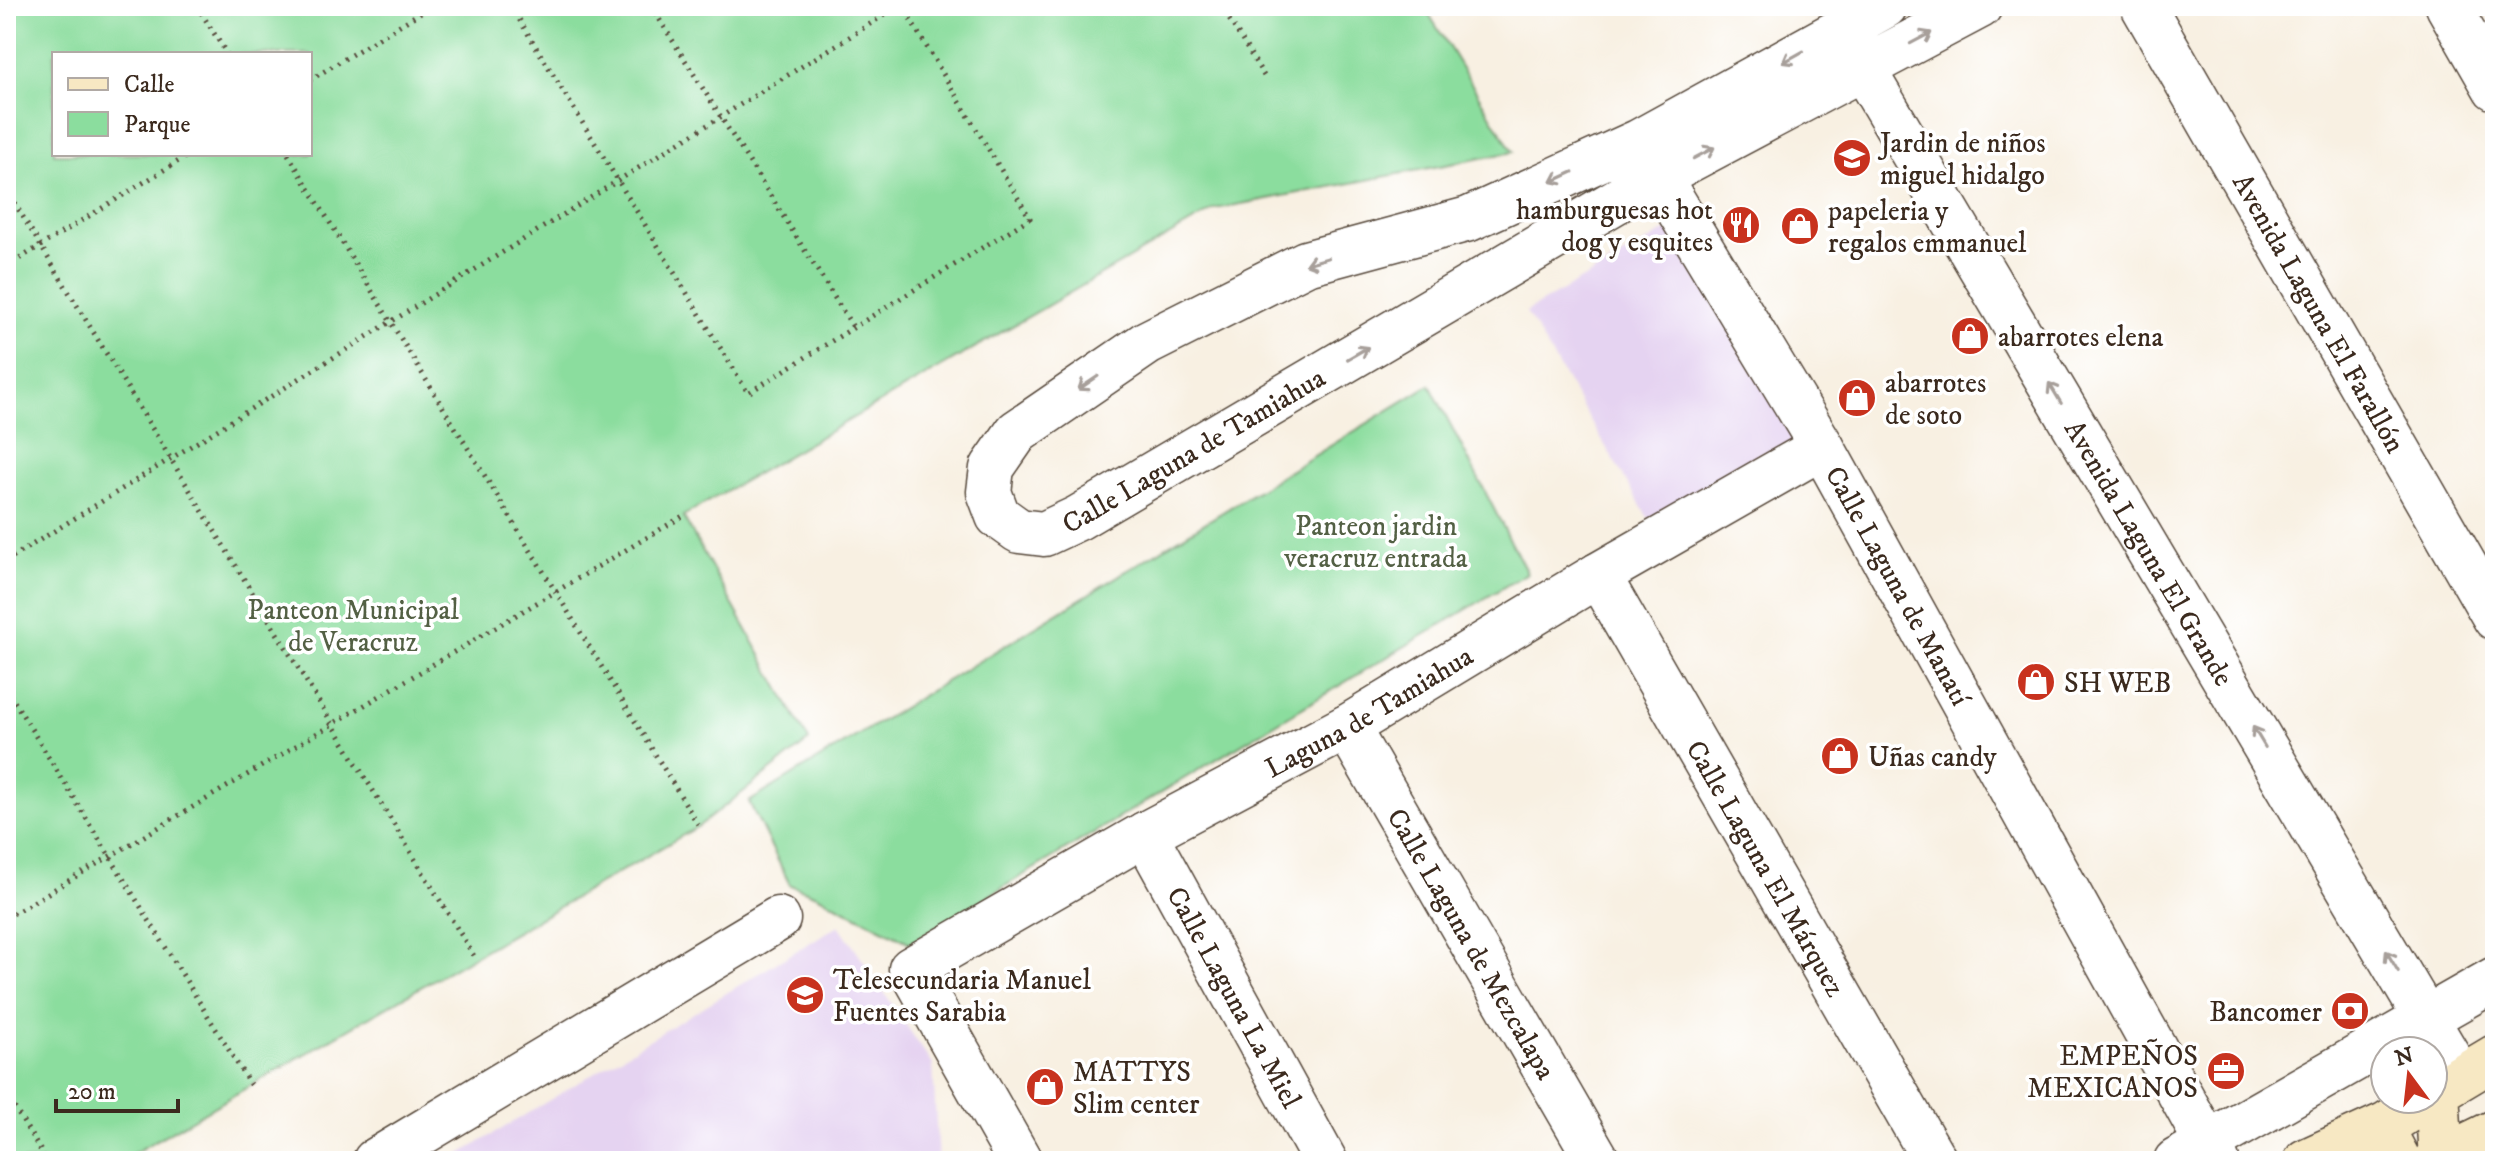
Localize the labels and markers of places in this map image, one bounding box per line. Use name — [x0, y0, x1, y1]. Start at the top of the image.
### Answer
place label: Jardin de niños miguel hidalgo — [1877, 126, 2046, 193]
school or university icon: Jardin de niños miguel hidalgo — [1831, 137, 1873, 179]
place label: hamburguesas hot dog y esquites — [1516, 193, 1713, 260]
place label: papeleria y regalos emmanuel — [1827, 194, 2027, 261]
restaurant icon: hamburguesas hot dog y esquites — [1720, 204, 1762, 246]
shop icon: papeleria y regalos emmanuel — [1779, 205, 1821, 247]
shop icon: abarrotes elena — [1949, 315, 1991, 357]
place label: abarrotes elena — [1998, 320, 2163, 355]
place label: abarrotes de soto — [1885, 366, 1986, 433]
shop icon: abarrotes de soto — [1836, 377, 1878, 419]
shop icon: SH WEB — [2015, 661, 2057, 703]
place label: SH WEB — [2064, 666, 2171, 701]
shop icon: Uñas candy — [1819, 735, 1861, 777]
place label: Uñas candy — [1868, 740, 1997, 775]
place label: Telesecundaria Manuel Fuentes Sarabia — [833, 963, 1091, 1030]
school or university icon: Telesecundaria Manuel Fuentes Sarabia — [784, 974, 826, 1016]
bank icon: Bancomer — [2329, 990, 2371, 1032]
place label: Bancomer — [2209, 995, 2323, 1030]
place label: EMPEÑOS MEXICANOS — [2027, 1038, 2198, 1106]
office icon: EMPEÑOS MEXICANOS — [2205, 1050, 2247, 1092]
place label: MATTYS Slim center — [1073, 1055, 1200, 1122]
shop icon: MATTYS Slim center — [1024, 1066, 1066, 1108]

